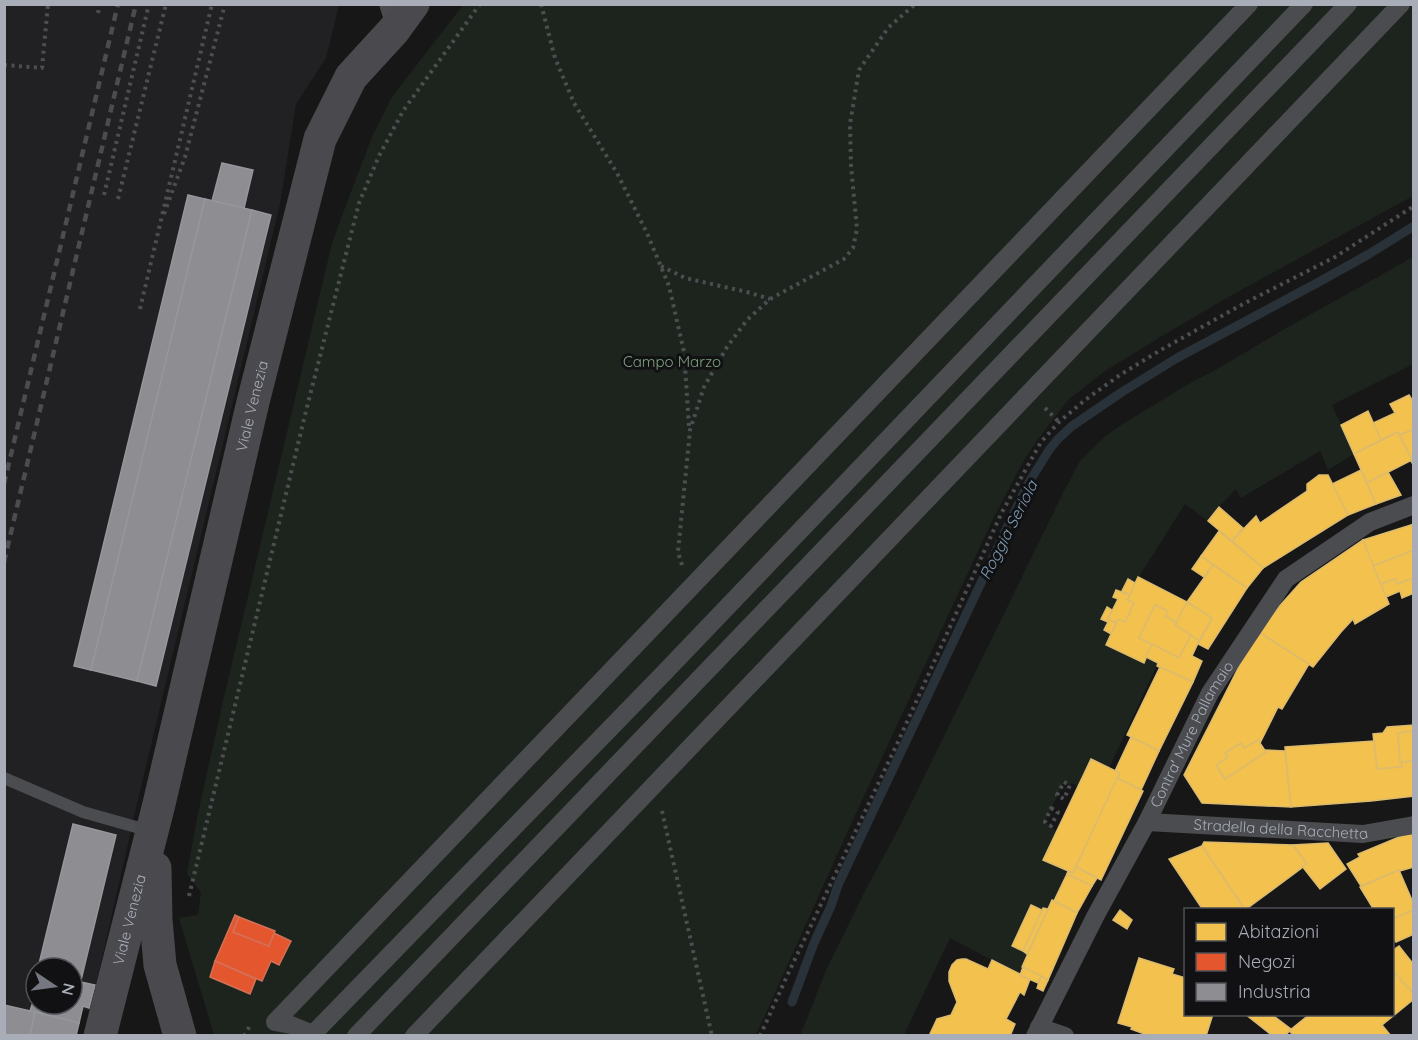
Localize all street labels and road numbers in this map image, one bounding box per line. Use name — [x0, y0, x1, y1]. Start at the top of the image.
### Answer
street label: Viale Venezia — [232, 359, 272, 453]
street label: Contra' Mure Pallamaio — [1146, 657, 1237, 810]
street label: Stradella della Racchetta — [1193, 815, 1369, 844]
street label: Viale Venezia — [108, 872, 150, 967]

